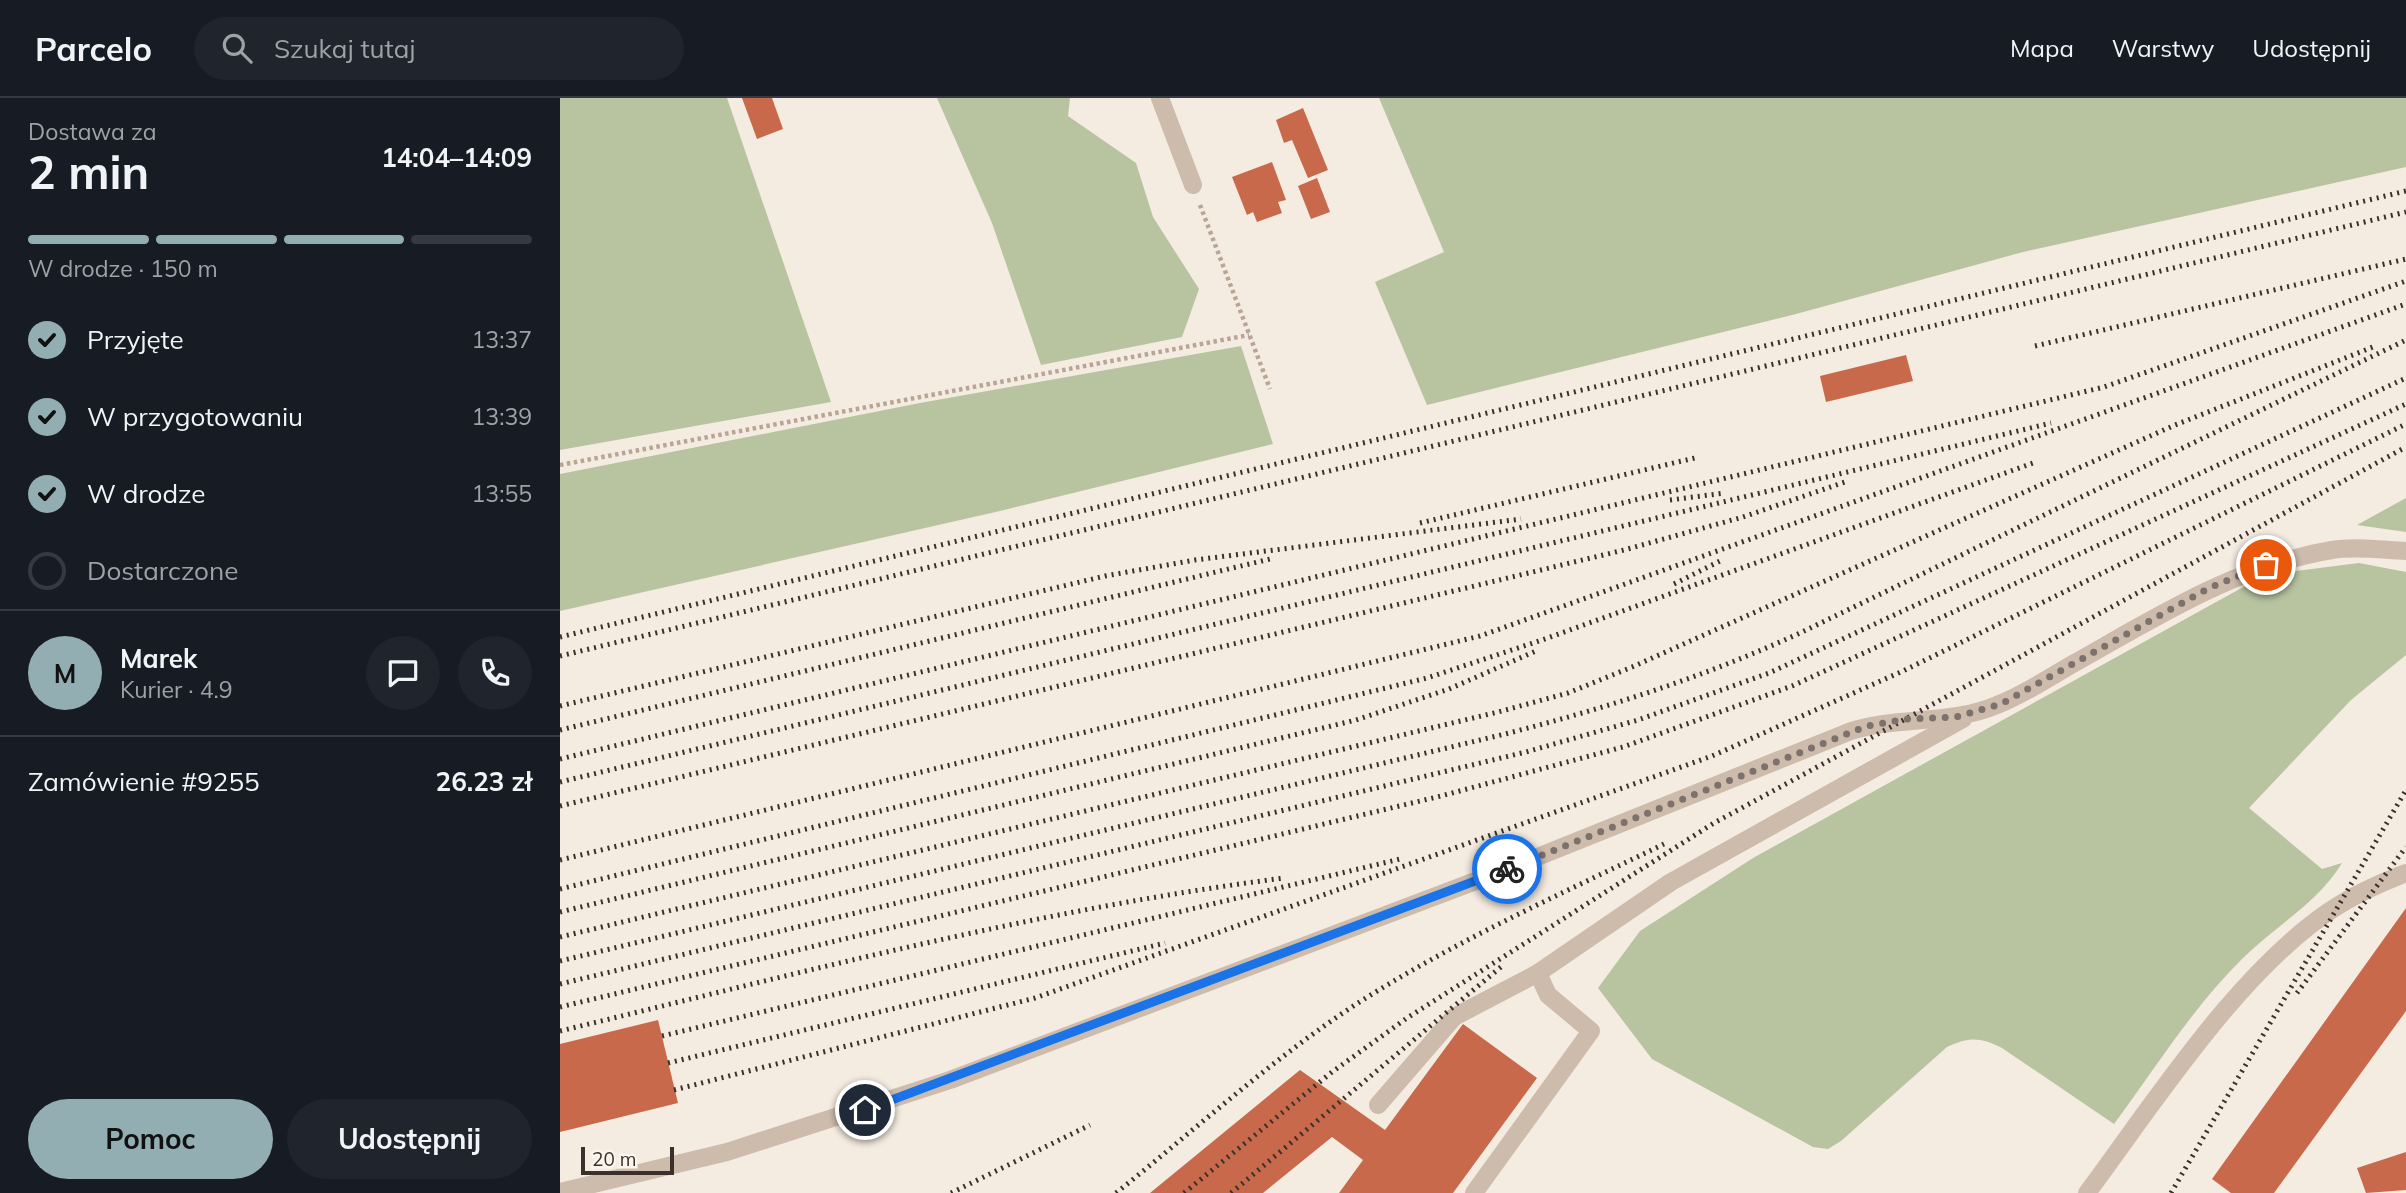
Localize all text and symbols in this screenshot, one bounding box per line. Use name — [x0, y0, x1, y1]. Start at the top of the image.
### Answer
search box — [194, 17, 684, 80]
text: Parcelo — [35, 28, 152, 69]
icon: search — [218, 29, 256, 67]
text: Szukaj tutaj — [274, 32, 415, 65]
text: Mapa — [2010, 33, 2074, 63]
text: Warstwy — [2112, 33, 2214, 63]
text: Udostępnij — [2252, 33, 2371, 63]
text: Dostawa za — [28, 117, 157, 146]
text: 14:04–14:09 — [381, 141, 532, 174]
text: 2 min — [28, 143, 149, 201]
text: W drodze · 150 m — [28, 254, 218, 283]
icon: check — [28, 321, 66, 359]
text: Przyjęte — [87, 323, 184, 356]
text: 13:37 — [472, 325, 532, 354]
icon: check — [28, 398, 66, 436]
text: W przygotowaniu — [87, 400, 303, 433]
text: 13:39 — [472, 402, 532, 431]
icon: check — [28, 475, 66, 513]
text: W drodze — [87, 477, 205, 510]
text: 13:55 — [472, 479, 532, 508]
pin — [2236, 535, 2296, 595]
icon: bag — [2247, 546, 2285, 584]
text: Dostarczone — [87, 554, 238, 587]
button: chat — [366, 636, 440, 710]
button: phone — [458, 636, 532, 710]
text: Marek — [120, 642, 197, 675]
text: M — [54, 657, 76, 690]
text: Kurier · 4.9 — [120, 675, 232, 704]
text: Zamówienie #9255 — [28, 765, 260, 798]
text: 26.23 zł — [436, 765, 532, 798]
courier — [1472, 834, 1542, 904]
icon: bike — [1488, 850, 1526, 888]
pin — [835, 1080, 895, 1140]
icon: home — [846, 1091, 884, 1129]
button: Pomoc — [28, 1099, 273, 1179]
button: Udostępnij — [287, 1099, 532, 1179]
scale bar — [581, 1144, 674, 1176]
text: 20 m — [592, 1147, 636, 1171]

